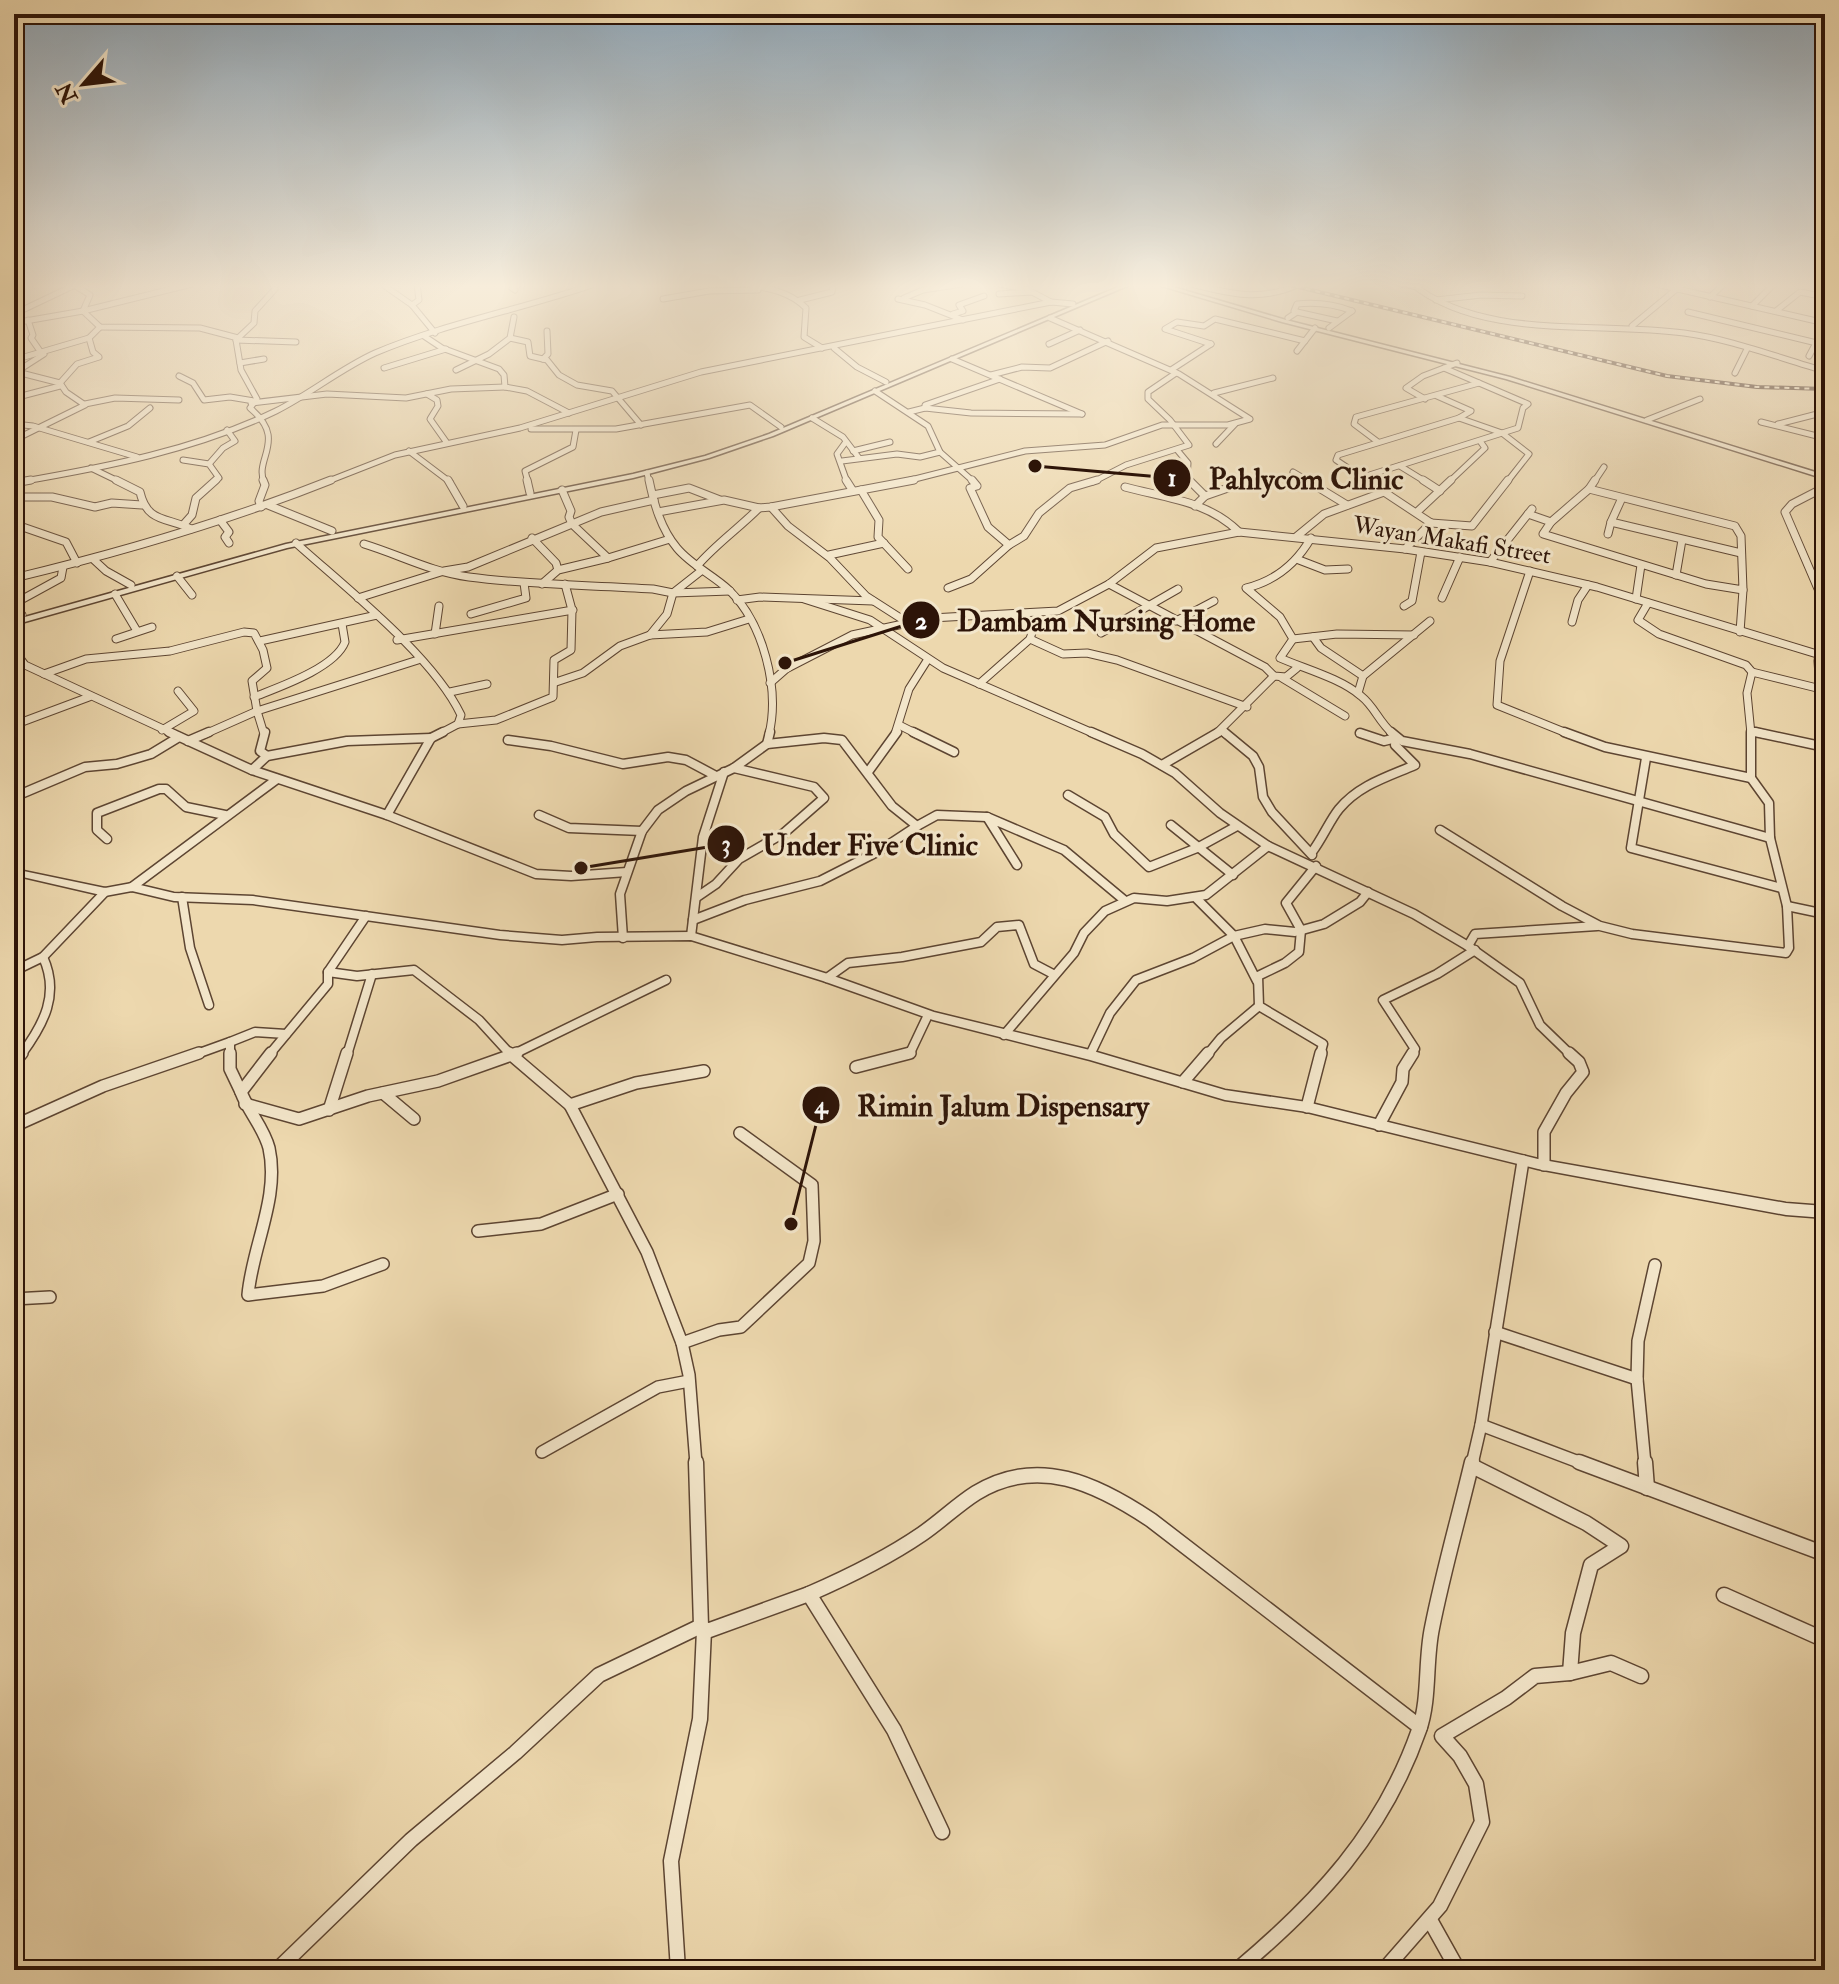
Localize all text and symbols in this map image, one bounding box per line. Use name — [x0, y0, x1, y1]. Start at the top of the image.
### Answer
north arrow — [44, 44, 124, 124]
text: N — [50, 77, 85, 109]
callout: Pahlycom Clinic — [1152, 451, 1419, 505]
text: Pahlycom Clinic — [1209, 461, 1403, 498]
text: 1 — [1168, 463, 1176, 494]
street label: Wayan Makafi Street — [1350, 509, 1553, 571]
callout: Dambam Nursing Home — [901, 593, 1272, 647]
text: Dambam Nursing Home — [957, 603, 1256, 640]
text: 2 — [915, 606, 927, 637]
callout: Under Five Clinic — [706, 817, 994, 871]
text: Under Five Clinic — [762, 827, 978, 864]
text: 3 — [721, 829, 731, 860]
callout: Rimin Jalum Dispensary — [801, 1078, 1165, 1132]
text: Rimin Jalum Dispensary — [857, 1088, 1151, 1125]
text: 4 — [814, 1090, 830, 1121]

